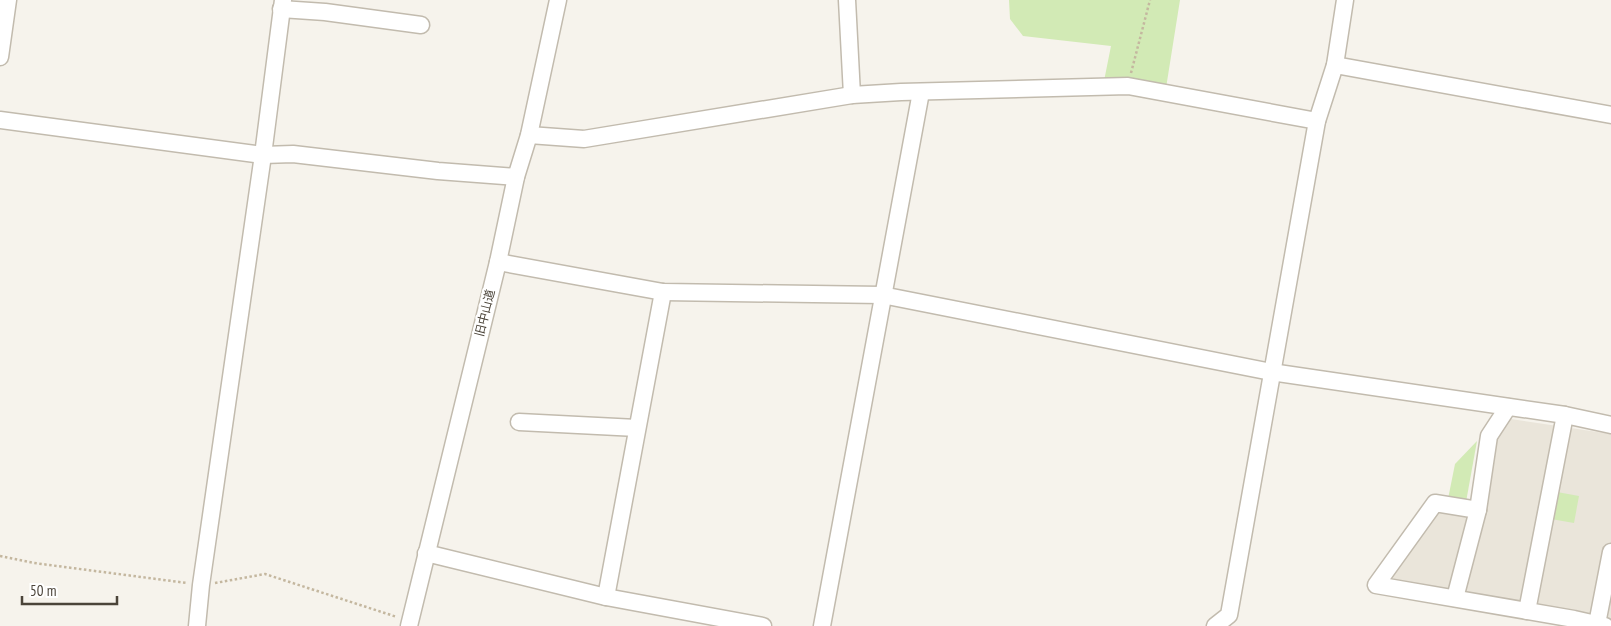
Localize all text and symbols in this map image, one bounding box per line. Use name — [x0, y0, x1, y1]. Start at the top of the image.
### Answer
street label: 旧中山道 — [471, 288, 498, 338]
scale bar — [22, 574, 118, 606]
text: 50 m — [30, 581, 56, 600]

